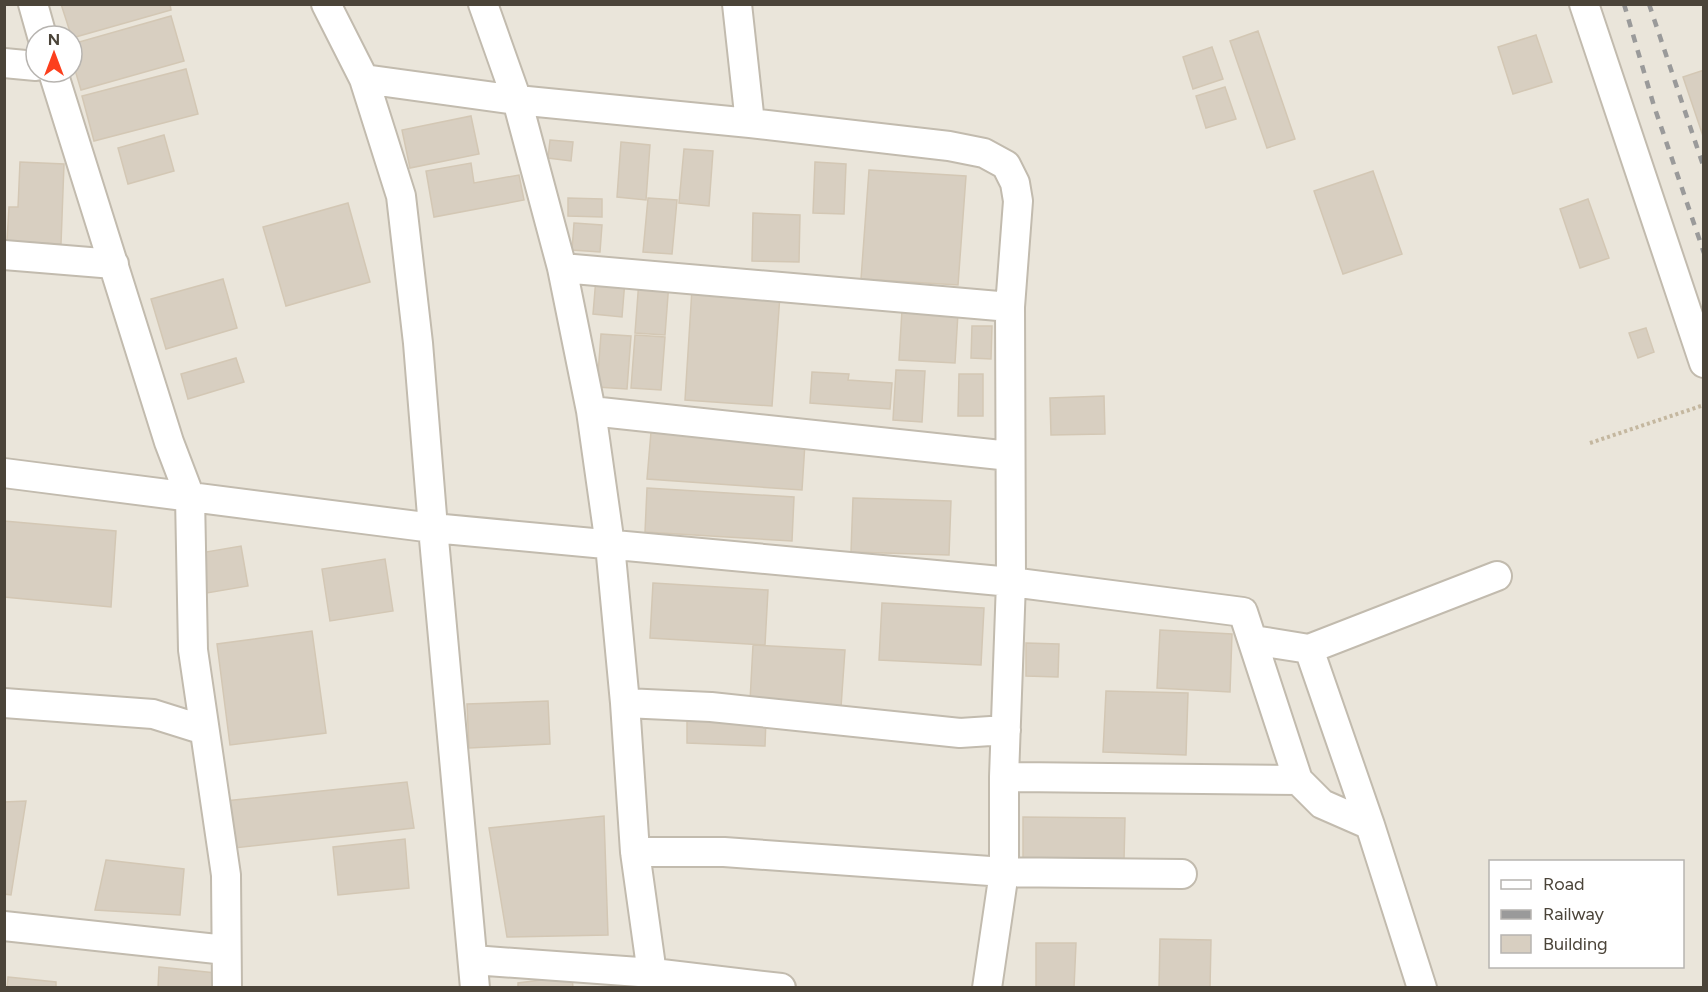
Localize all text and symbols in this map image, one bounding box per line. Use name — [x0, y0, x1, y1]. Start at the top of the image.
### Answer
north arrow — [24, 24, 84, 84]
text: N — [48, 30, 60, 49]
legend — [1489, 860, 1684, 968]
text: Road — [1543, 873, 1584, 895]
text: Railway — [1543, 903, 1605, 925]
text: Building — [1543, 933, 1608, 955]

